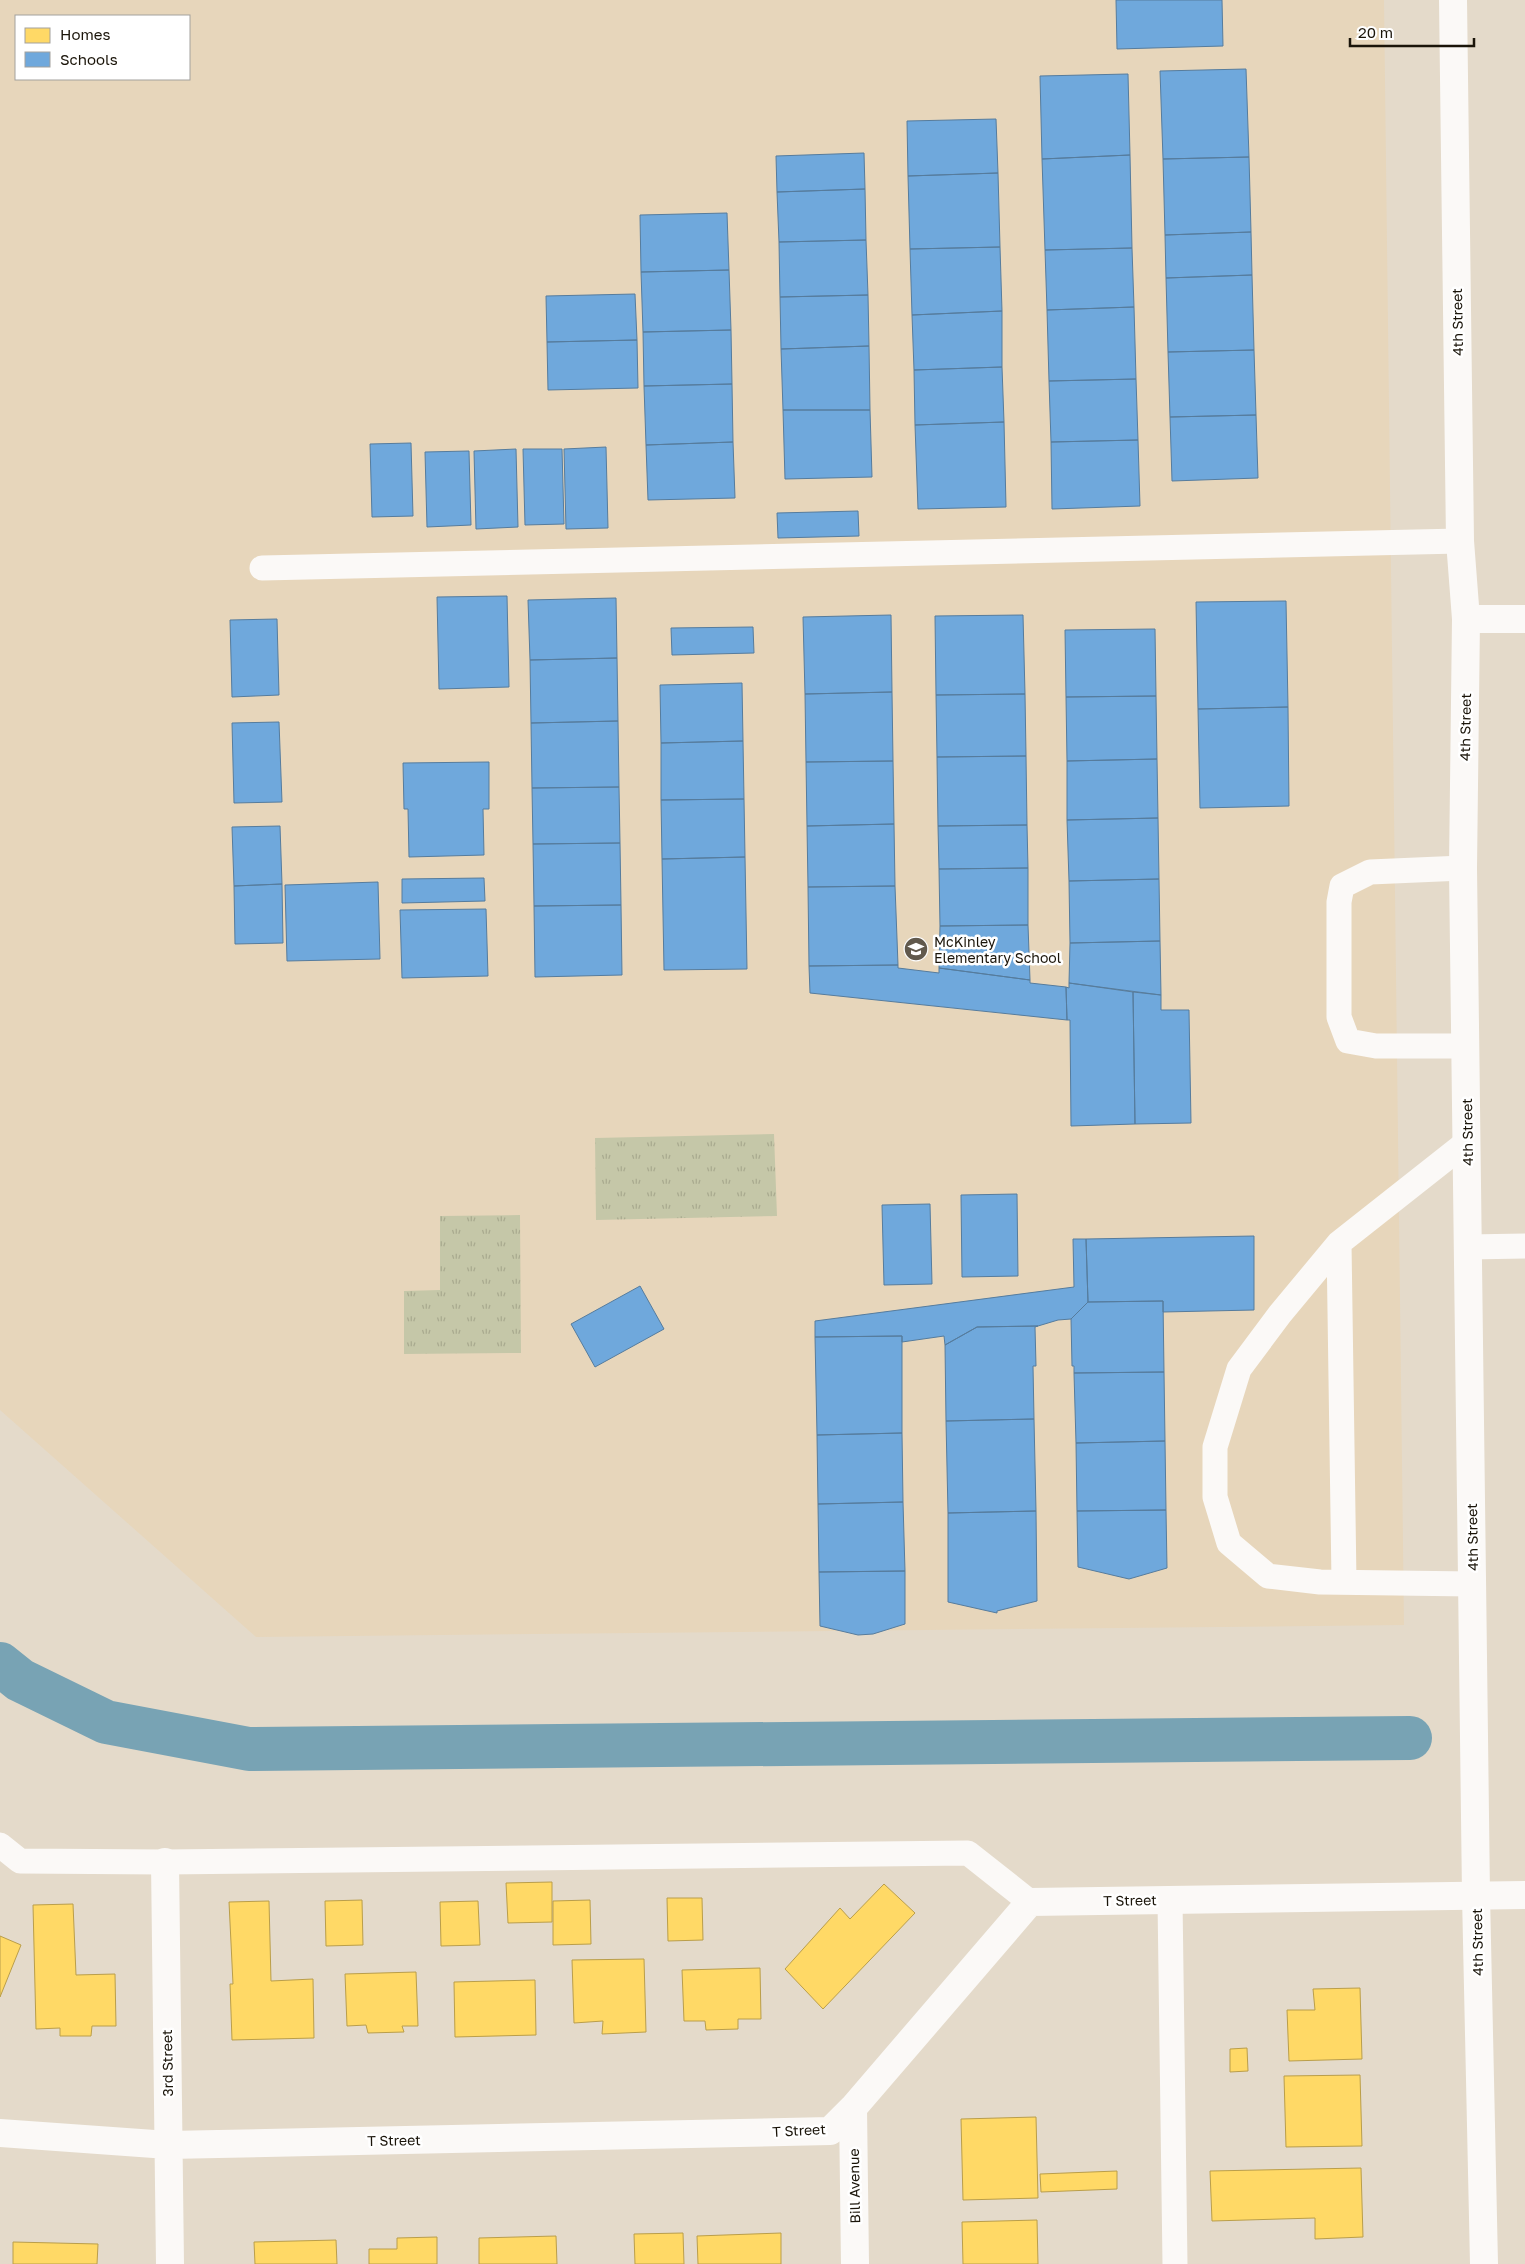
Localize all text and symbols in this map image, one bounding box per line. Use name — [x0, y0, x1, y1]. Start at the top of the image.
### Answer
legend — [15, 15, 190, 80]
scale bar — [1350, 15, 1474, 47]
text: 20 m — [1358, 23, 1393, 41]
text: Homes — [60, 25, 110, 43]
text: Schools — [60, 50, 118, 68]
street label: 4th Street — [1448, 288, 1466, 356]
street label: 4th Street — [1456, 693, 1474, 761]
place label: McKinley Elementary School — [934, 933, 1061, 966]
school or university icon: McKinley Elementary School — [903, 936, 929, 962]
street label: 4th Street — [1458, 1098, 1476, 1166]
street label: 4th Street — [1463, 1503, 1481, 1571]
street label: T Street — [1103, 1891, 1157, 1909]
street label: 4th Street — [1468, 1908, 1486, 1976]
street label: 3rd Street — [158, 2029, 176, 2097]
street label: T Street — [772, 2120, 826, 2140]
street label: T Street — [367, 2131, 421, 2149]
street label: Bill Avenue — [845, 2148, 863, 2224]

